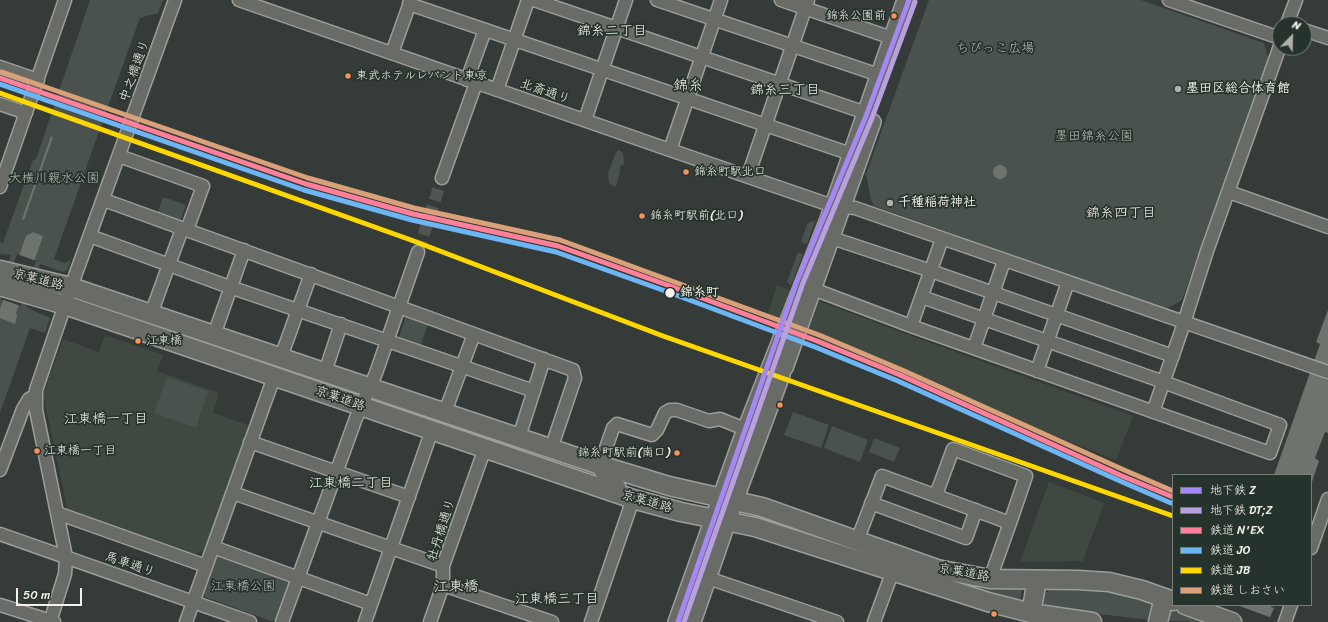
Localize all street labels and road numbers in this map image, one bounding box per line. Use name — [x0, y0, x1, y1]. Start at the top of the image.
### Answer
street label: 中之橋通り — [117, 38, 153, 104]
street label: 北斎通り — [518, 76, 572, 108]
street label: 京葉道路 — [11, 266, 65, 294]
street label: 京葉道路 — [313, 383, 367, 415]
street label: 京葉道路 — [620, 487, 674, 517]
street label: 牡丹橋通り — [425, 497, 459, 563]
street label: 馬車通り — [103, 549, 157, 581]
street label: 京葉道路 — [937, 561, 991, 585]

